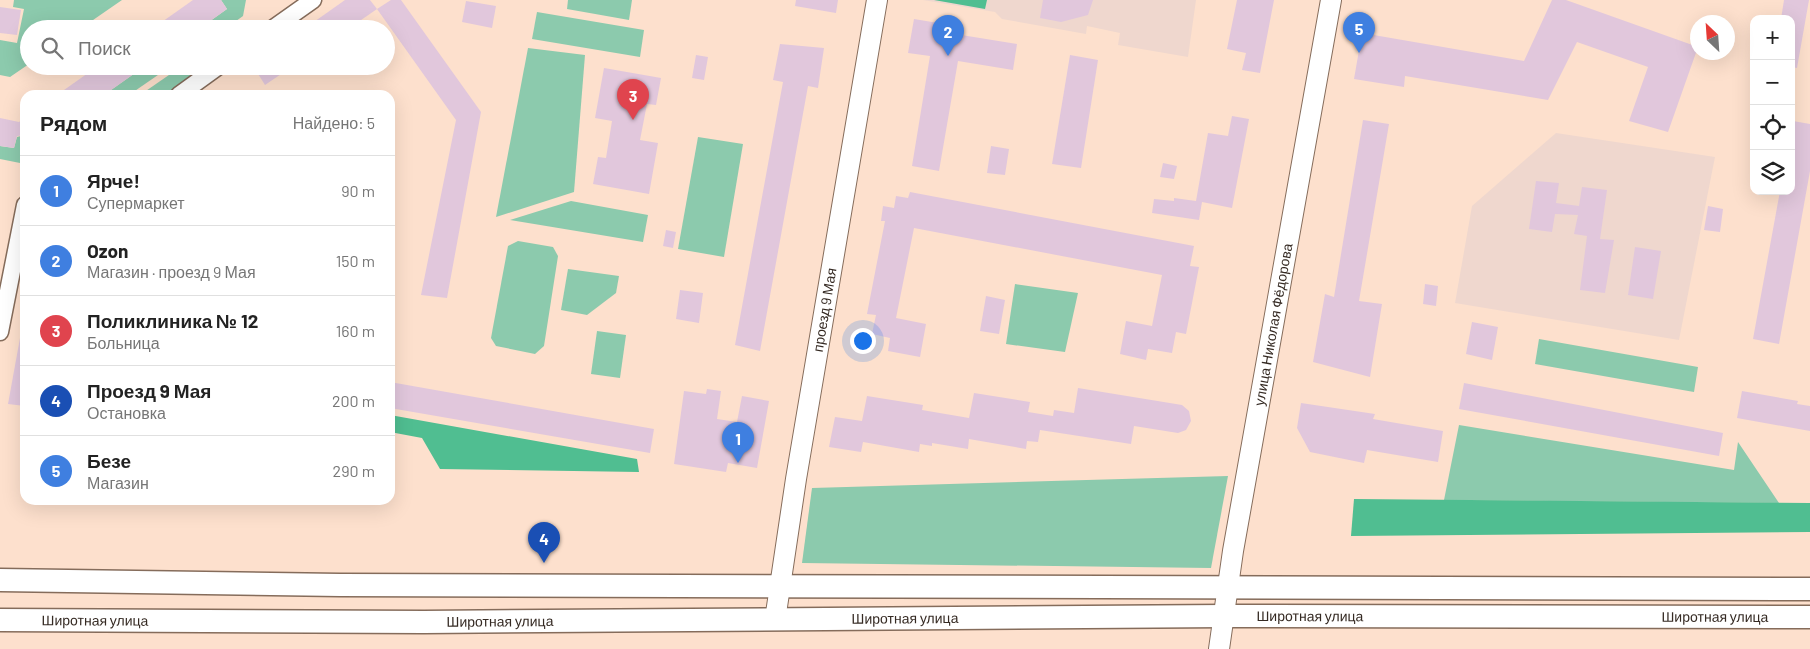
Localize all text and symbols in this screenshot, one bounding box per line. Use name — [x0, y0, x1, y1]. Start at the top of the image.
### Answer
pin: 5 — [1343, 12, 1375, 53]
pin: 2 — [932, 15, 964, 56]
north arrow — [1690, 15, 1735, 60]
map controls — [1750, 15, 1795, 195]
button: + — [1750, 15, 1795, 60]
search box — [20, 20, 395, 75]
icon: search — [38, 34, 66, 62]
text: Поиск — [78, 36, 131, 59]
button: − — [1750, 60, 1795, 105]
pin: 3 — [617, 79, 649, 120]
button: locate — [1750, 105, 1795, 150]
text: Рядом — [40, 110, 107, 135]
text: Найдено: 5 — [293, 113, 375, 132]
button: layers — [1750, 150, 1795, 195]
text: Ярче! — [87, 169, 140, 192]
text: 1 — [53, 181, 59, 200]
text: 90 m — [341, 181, 375, 200]
text: Супермаркет — [87, 193, 185, 212]
text: Ozon — [87, 239, 129, 262]
street label: улица Николая Фёдорова — [1250, 242, 1296, 407]
text: 2 — [52, 251, 60, 270]
text: 150 m — [336, 251, 375, 270]
text: Магазин · проезд 9 Мая — [87, 262, 256, 281]
street label: проезд 9 Мая — [809, 266, 840, 353]
text: Поликлиника № 12 — [87, 309, 258, 332]
text: 3 — [52, 321, 60, 340]
text: 160 m — [336, 321, 375, 340]
your location — [850, 328, 876, 354]
text: Больница — [87, 333, 160, 352]
text: Проезд 9 Мая — [87, 379, 211, 402]
text: 4 — [51, 391, 61, 410]
text: 200 m — [332, 391, 375, 410]
text: Остановка — [87, 403, 166, 422]
pin: 1 — [722, 422, 754, 463]
text: Безе — [87, 449, 131, 472]
text: 5 — [52, 461, 60, 480]
text: 290 m — [333, 461, 375, 480]
text: Магазин — [87, 473, 149, 492]
pin: 4 — [528, 522, 560, 563]
street label: Широтная улица — [1257, 607, 1364, 624]
street label: Широтная улица — [1662, 608, 1769, 625]
street label: Широтная улица — [851, 609, 959, 627]
street label: Широтная улица — [42, 611, 149, 629]
street label: Широтная улица — [447, 612, 554, 630]

